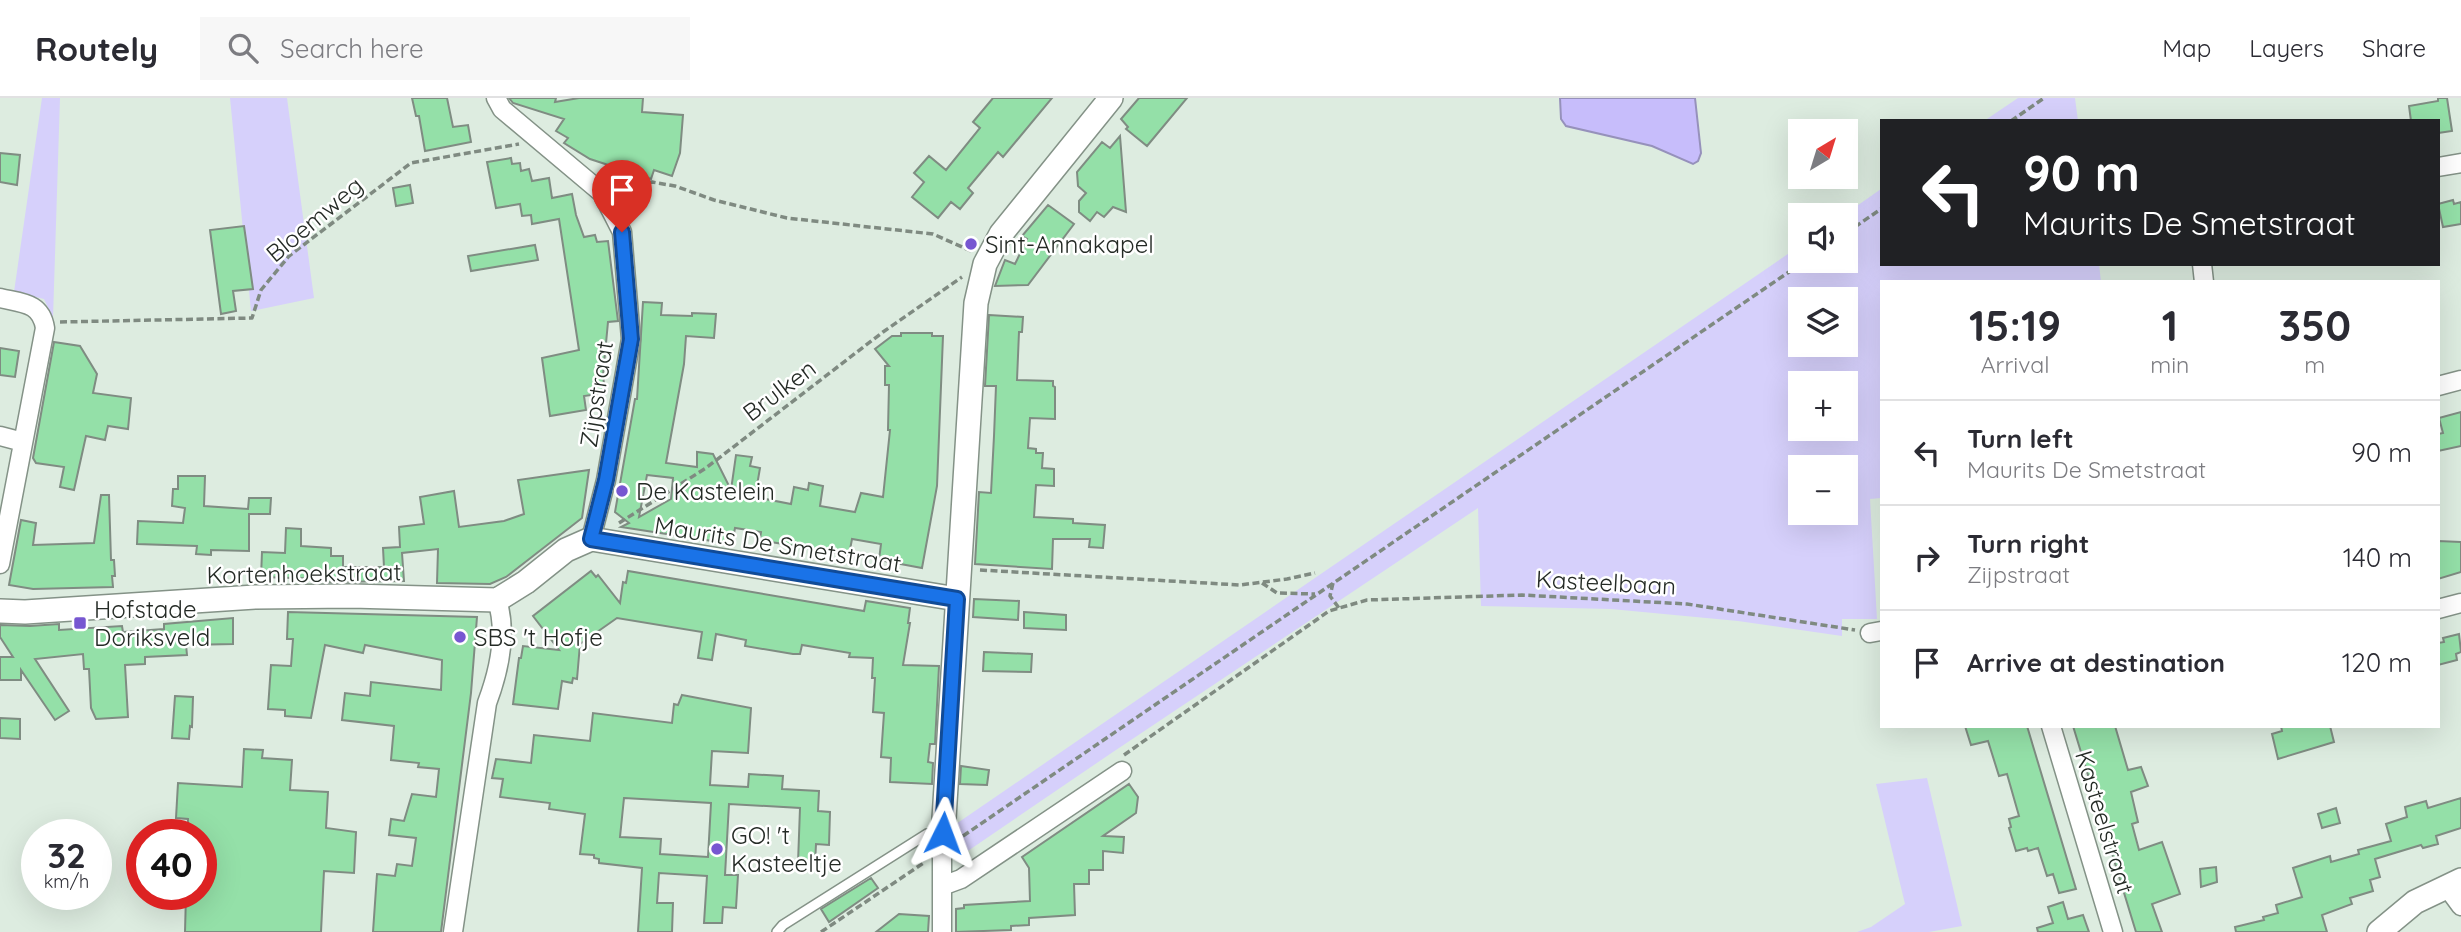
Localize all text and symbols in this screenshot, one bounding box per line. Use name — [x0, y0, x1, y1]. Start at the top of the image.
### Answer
search box — [200, 17, 690, 80]
text: Routely — [35, 28, 158, 69]
icon: search — [224, 29, 262, 67]
text: Search here — [280, 32, 424, 65]
text: Map — [2162, 33, 2211, 63]
text: Layers — [2249, 33, 2324, 63]
text: Share — [2362, 33, 2426, 63]
north arrow — [1788, 119, 1858, 189]
map controls — [1788, 119, 1858, 525]
text: 90 m — [2023, 142, 2140, 203]
icon: left — [1908, 147, 1999, 238]
pin — [592, 160, 652, 232]
street label: Bloemweg — [259, 170, 369, 268]
icon: arrive — [603, 171, 641, 209]
button: sound — [1788, 203, 1858, 273]
text: Maurits De Smetstraat — [2023, 203, 2356, 243]
place label: Sint-Annakapel — [985, 229, 1154, 259]
marker: Sint-Annakapel — [963, 236, 979, 252]
button: layers — [1788, 287, 1858, 357]
text: 15:19 — [1969, 299, 2061, 352]
text: 1 — [2162, 299, 2178, 352]
text: 350 — [2278, 299, 2351, 352]
street label: Zijpstraat — [573, 339, 619, 449]
text: Arrival — [1981, 350, 2050, 379]
text: min — [2150, 350, 2189, 379]
text: m — [2304, 350, 2325, 379]
street label: Brulken — [737, 353, 821, 427]
button: + — [1788, 371, 1858, 441]
text: Turn left — [1967, 422, 2074, 455]
icon: left — [1908, 434, 1946, 472]
text: 90 m — [2351, 436, 2412, 469]
button: − — [1788, 455, 1858, 525]
text: Maurits De Smetstraat — [1967, 455, 2206, 484]
place label: De Kastelein — [636, 476, 775, 506]
marker: De Kastelein — [614, 483, 630, 499]
street label: Maurits De Smetstraat — [652, 510, 904, 578]
text: Turn right — [1967, 527, 2089, 560]
icon: right — [1908, 539, 1946, 577]
text: 140 m — [2343, 541, 2412, 574]
street label: Kortenhoekstraat — [206, 556, 402, 590]
text: Zijpstraat — [1967, 560, 2070, 589]
street label: Kasteelbaan — [1535, 563, 1677, 601]
place label: Hofstade Doriksveld — [94, 594, 210, 652]
marker: Hofstade Doriksveld — [72, 615, 88, 631]
place label: SBS 't Hofje — [474, 622, 603, 652]
marker: SBS 't Hofje — [452, 629, 468, 645]
icon: arrive — [1908, 644, 1946, 682]
text: Arrive at destination — [1967, 646, 2225, 679]
text: 120 m — [2342, 646, 2412, 679]
street label: Kasteelstraat — [2069, 747, 2141, 897]
position arrow — [906, 796, 980, 870]
speed limit sign: 40 — [126, 819, 217, 910]
place label: GO! 't Kasteeltje — [731, 820, 842, 878]
text: 32 — [47, 833, 86, 877]
marker: GO! 't Kasteeltje — [709, 841, 725, 857]
text: km/h — [44, 870, 89, 893]

